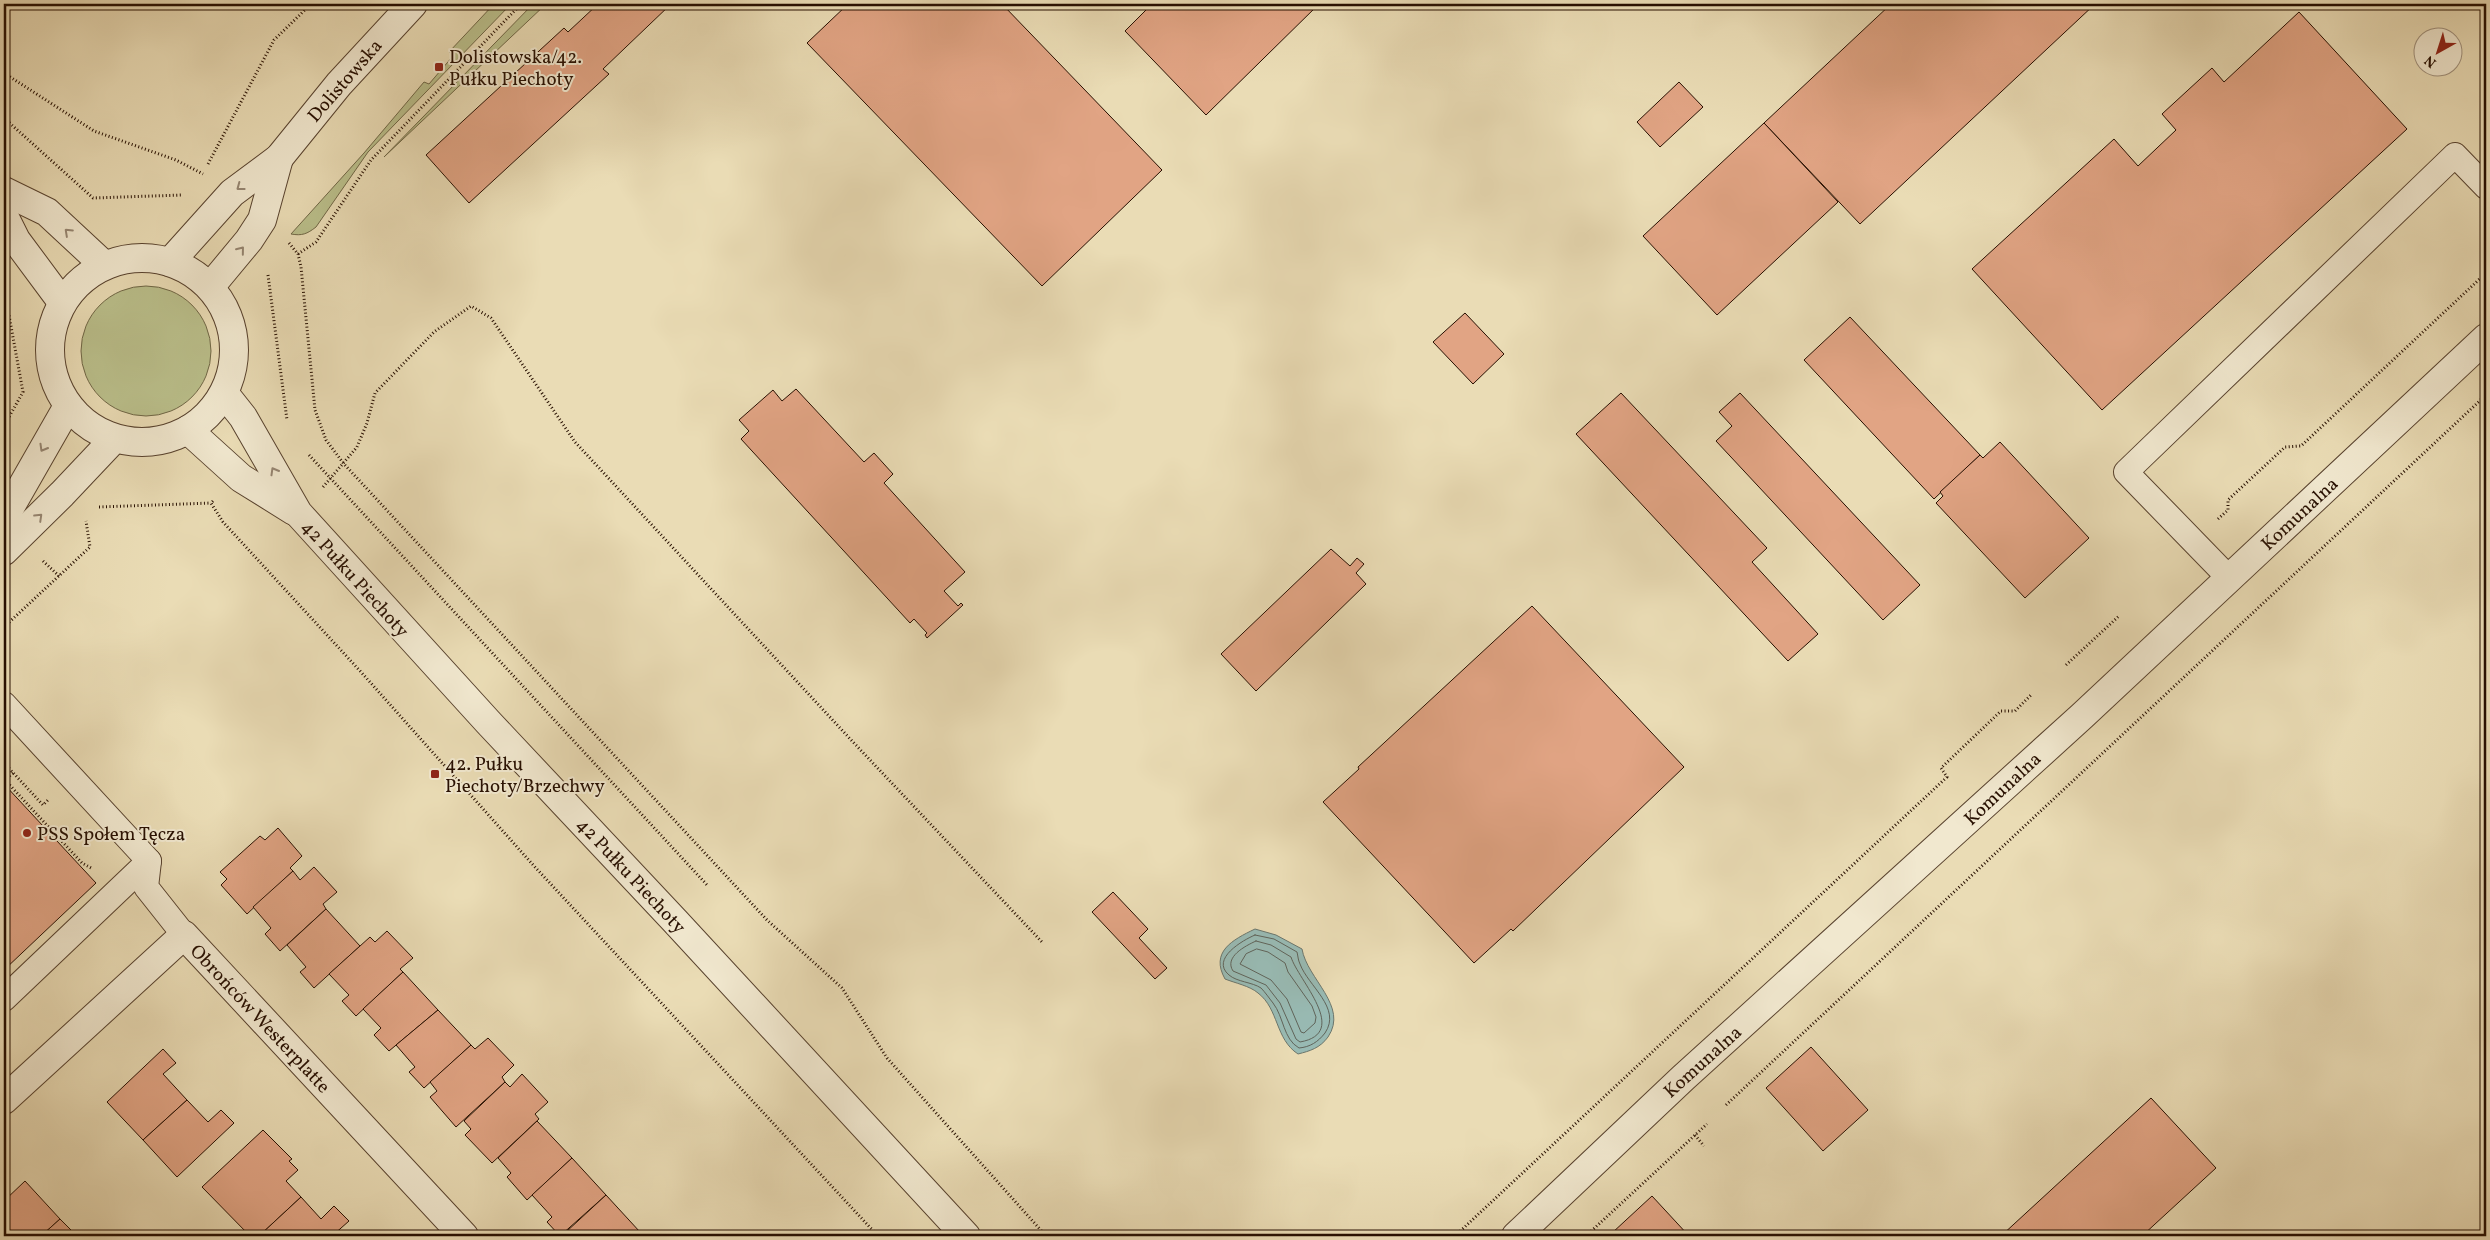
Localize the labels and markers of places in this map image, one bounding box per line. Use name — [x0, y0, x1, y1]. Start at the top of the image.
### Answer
place label: Dolistowska/42. Pułku Piechoty — [449, 45, 582, 93]
marker: Dolistowska/42. Pułku Piechoty — [433, 61, 445, 73]
place label: 42. Pułku Piechoty/Brzechwy — [445, 752, 605, 800]
marker: 42. Pułku Piechoty/Brzechwy — [429, 768, 441, 780]
place label: PSS Społem Tęcza — [37, 822, 185, 848]
marker: PSS Społem Tęcza — [21, 827, 33, 839]

